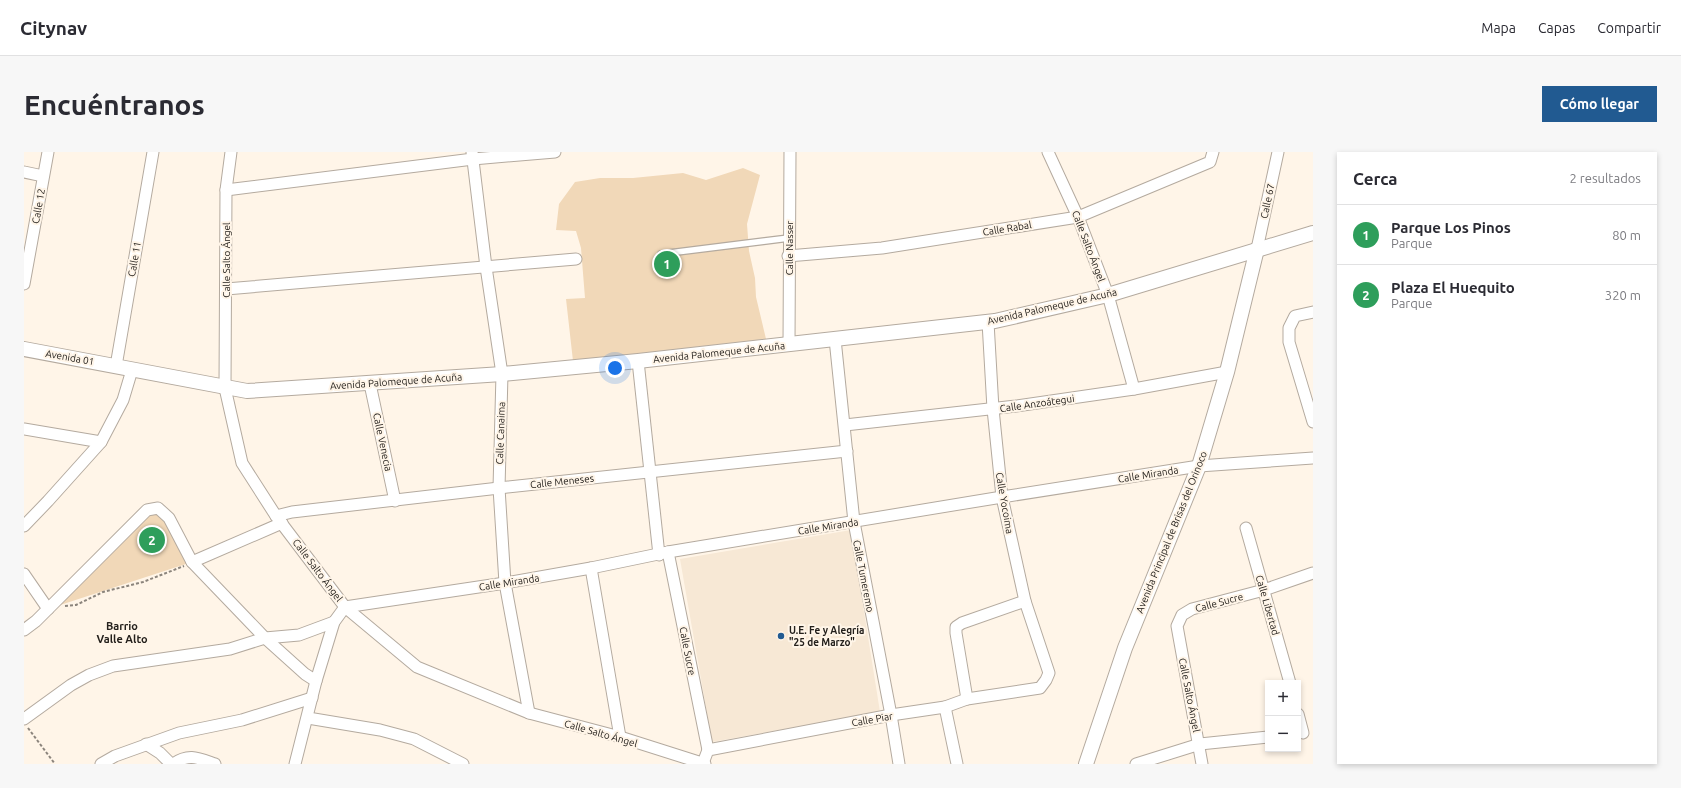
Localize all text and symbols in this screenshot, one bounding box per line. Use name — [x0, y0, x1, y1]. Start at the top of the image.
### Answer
text: Citynav — [20, 17, 87, 39]
text: Mapa — [1481, 20, 1516, 36]
text: Capas — [1538, 20, 1575, 36]
text: Compartir — [1597, 20, 1661, 36]
button: Cómo llegar — [1542, 86, 1657, 122]
text: Encuéntranos — [24, 89, 205, 120]
text: Cerca — [1353, 169, 1398, 188]
text: 2 resultados — [1570, 171, 1641, 185]
street label: Calle 67 — [1258, 183, 1277, 220]
street label: Calle 12 — [30, 188, 47, 225]
street label: Calle Salto Ángel — [1070, 209, 1108, 284]
street label: Calle Rabal — [982, 219, 1033, 238]
text: Parque Los Pinos — [1391, 219, 1511, 236]
street label: Calle Nasser — [784, 220, 795, 275]
street label: Calle Salto Ángel — [220, 222, 232, 298]
text: 1 — [1362, 228, 1370, 242]
text: 80 m — [1612, 228, 1641, 242]
text: Parque — [1391, 236, 1432, 250]
street label: Calle 11 — [126, 241, 143, 278]
pin: 1 — [654, 249, 680, 279]
text: Plaza El Huequito — [1391, 279, 1515, 296]
street label: Avenida Palomeque de Acuña — [986, 286, 1118, 327]
text: 2 — [1362, 288, 1370, 302]
text: 320 m — [1605, 288, 1641, 302]
text: Parque — [1391, 296, 1432, 310]
street label: Avenida Palomeque de Acuña — [653, 340, 786, 365]
street label: Avenida 01 — [45, 348, 95, 367]
your location — [605, 358, 625, 378]
street label: Avenida Palomeque de Acuña — [330, 371, 463, 392]
street label: Calle Anzoátegui — [999, 393, 1075, 414]
street label: Calle Canaima — [494, 402, 507, 465]
street label: Calle Venecia — [371, 412, 394, 472]
street label: Avenida Principal de Brisas del Orinoco — [1134, 449, 1209, 615]
street label: Calle Miranda — [1117, 464, 1179, 485]
street label: Calle Yocoima — [994, 472, 1015, 535]
street label: Calle Meneses — [530, 473, 594, 490]
street label: Calle Miranda — [797, 516, 859, 537]
pin: 2 — [139, 525, 165, 555]
street label: Calle Salto Ángel — [290, 536, 346, 604]
street label: Calle Tumeremo — [851, 539, 876, 613]
street label: Calle Miranda — [478, 572, 540, 593]
street label: Calle Libertad — [1254, 574, 1281, 637]
street label: Calle Sucre — [1194, 591, 1244, 614]
district label: Barrio Valle Alto — [96, 620, 148, 645]
place label: U.E. Fe y Alegría "25 de Marzo" — [789, 624, 864, 648]
street label: Calle Sucre — [677, 626, 698, 676]
marker: U.E. Fe y Alegría "25 de Marzo" — [776, 631, 786, 641]
street label: Calle Salto Ángel — [1177, 657, 1203, 734]
map controls — [1265, 680, 1301, 752]
button: + — [1265, 680, 1301, 716]
street label: Calle Piar — [851, 710, 894, 729]
button: − — [1265, 716, 1301, 752]
street label: Calle Salto Ángel — [563, 717, 639, 749]

